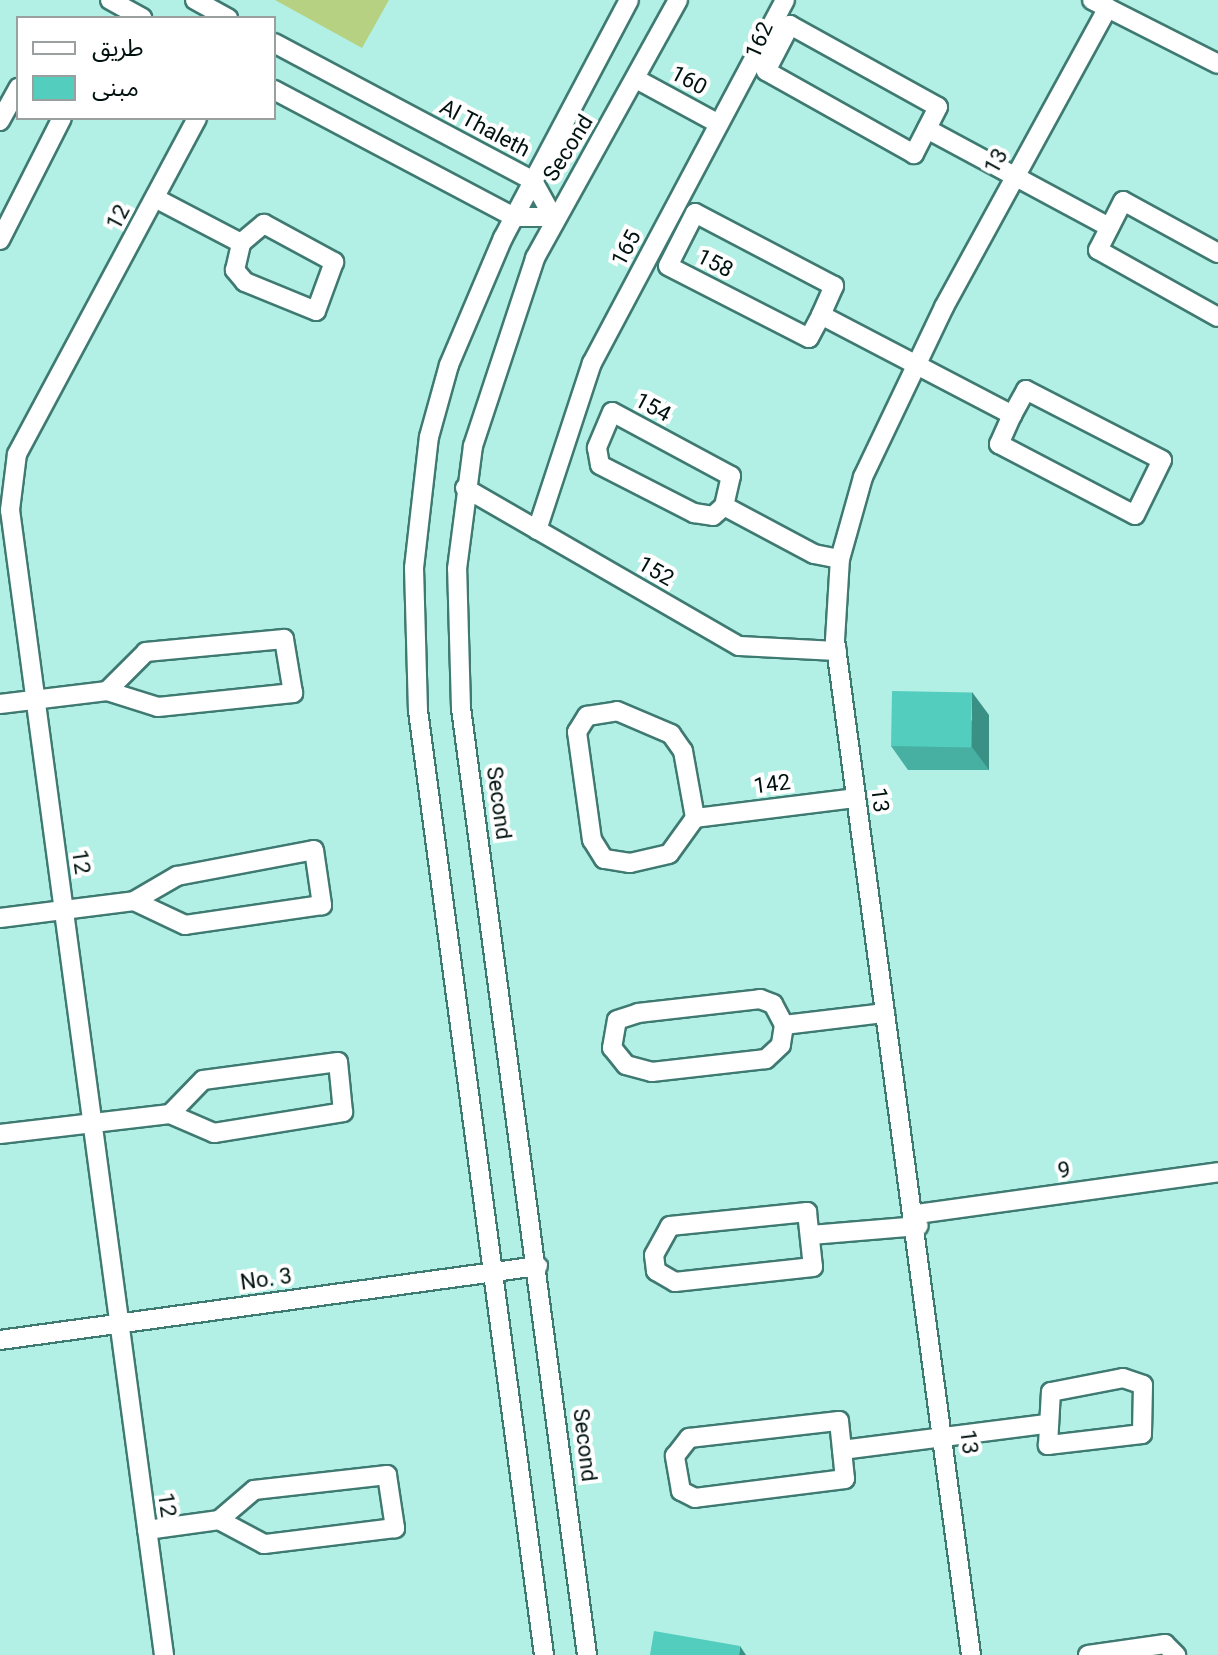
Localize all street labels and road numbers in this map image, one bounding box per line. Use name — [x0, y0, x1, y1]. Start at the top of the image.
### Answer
street label: 162 — [739, 18, 779, 62]
street label: 160 — [666, 60, 712, 100]
street label: Al Thaleth — [435, 93, 535, 163]
street label: Second — [537, 110, 599, 186]
street label: 13 — [978, 144, 1014, 178]
street label: 12 — [101, 200, 135, 234]
street label: 165 — [606, 225, 646, 271]
street label: 158 — [692, 243, 738, 283]
street label: 154 — [630, 387, 676, 427]
street label: 152 — [633, 550, 679, 592]
street label: Second — [481, 765, 517, 841]
street label: 142 — [752, 769, 792, 799]
street label: 13 — [865, 786, 895, 814]
street label: 12 — [66, 848, 96, 876]
street label: 9 — [1056, 1156, 1072, 1184]
street label: No. 3 — [238, 1262, 294, 1296]
street label: Second — [567, 1407, 603, 1483]
street label: 13 — [954, 1428, 984, 1456]
street label: 12 — [152, 1491, 182, 1519]

